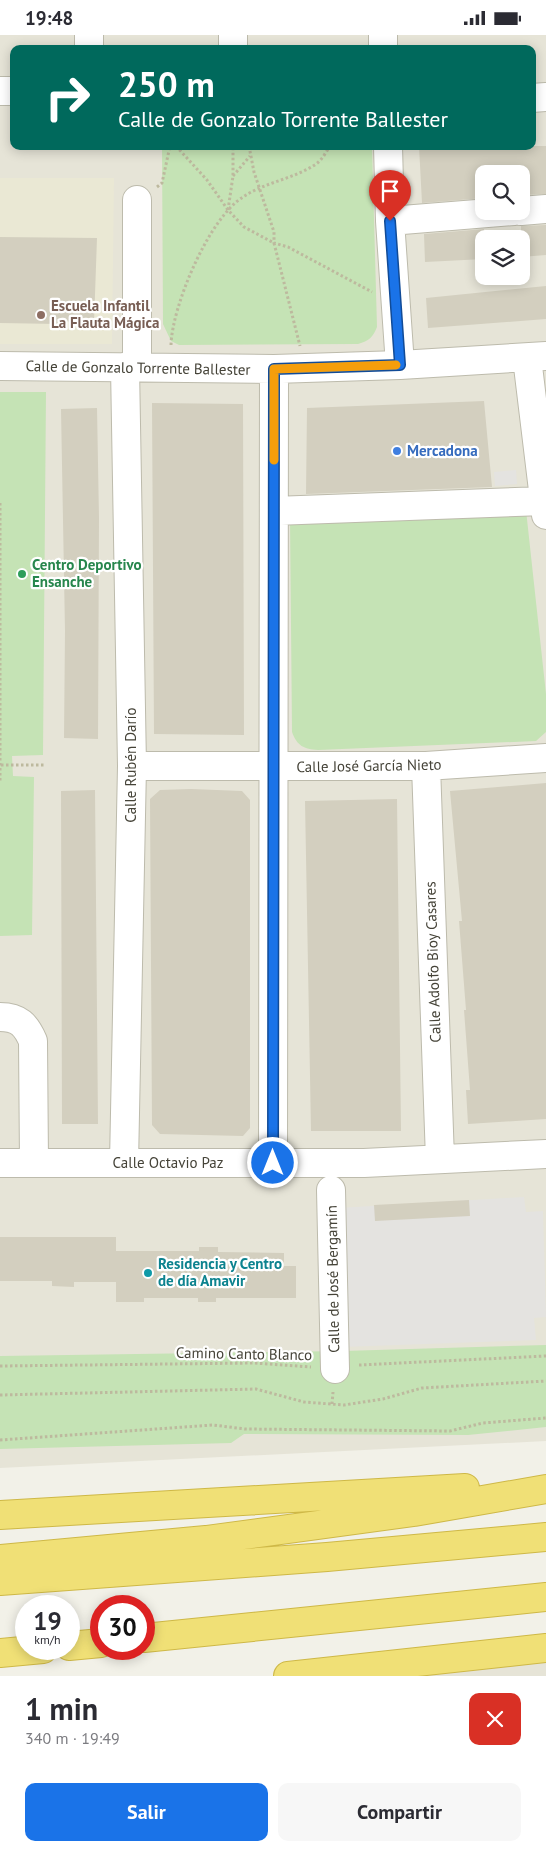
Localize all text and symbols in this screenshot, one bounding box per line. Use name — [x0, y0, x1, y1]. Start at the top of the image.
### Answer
text: 19:48 — [25, 6, 73, 30]
text: 250 m — [118, 61, 215, 107]
icon: right — [35, 65, 100, 130]
text: Calle de Gonzalo Torrente Ballester — [118, 105, 448, 133]
map controls — [475, 165, 530, 285]
button: search — [475, 165, 530, 220]
pin — [369, 170, 411, 221]
icon: arrive — [376, 177, 404, 205]
button: layers — [475, 230, 530, 285]
place label: Escuela Infantil La Flauta Mágica — [51, 296, 159, 332]
marker: Escuela Infantil La Flauta Mágica — [35, 309, 47, 321]
street label: Calle de Gonzalo Torrente Ballester — [25, 356, 251, 379]
place label: Mercadona — [407, 441, 478, 460]
marker: Mercadona — [391, 445, 403, 457]
place label: Centro Deportivo Ensanche — [32, 555, 142, 591]
marker: Centro Deportivo Ensanche — [16, 568, 28, 580]
street label: Calle Rubén Darío — [121, 707, 140, 823]
street label: Calle José García Nieto — [296, 755, 442, 776]
street label: Calle Adolfo Bioy Casares — [420, 881, 445, 1043]
position arrow — [246, 1136, 298, 1188]
street label: Calle Octavio Paz — [113, 1153, 224, 1172]
street label: Calle de José Bergamín — [322, 1205, 343, 1353]
place label: Residencia y Centro de día Amavir — [158, 1254, 282, 1290]
marker: Residencia y Centro de día Amavir — [142, 1267, 154, 1279]
street label: Camino Canto Blanco — [176, 1343, 312, 1364]
speed limit sign: 30 — [90, 1595, 155, 1660]
text: 19 — [33, 1605, 62, 1637]
text: km/h — [34, 1632, 61, 1647]
text: 1 min — [25, 1689, 98, 1728]
button: close — [469, 1693, 521, 1745]
text: 340 m · 19:49 — [25, 1728, 120, 1748]
button: Salir — [25, 1783, 268, 1841]
button: Compartir — [278, 1783, 521, 1841]

